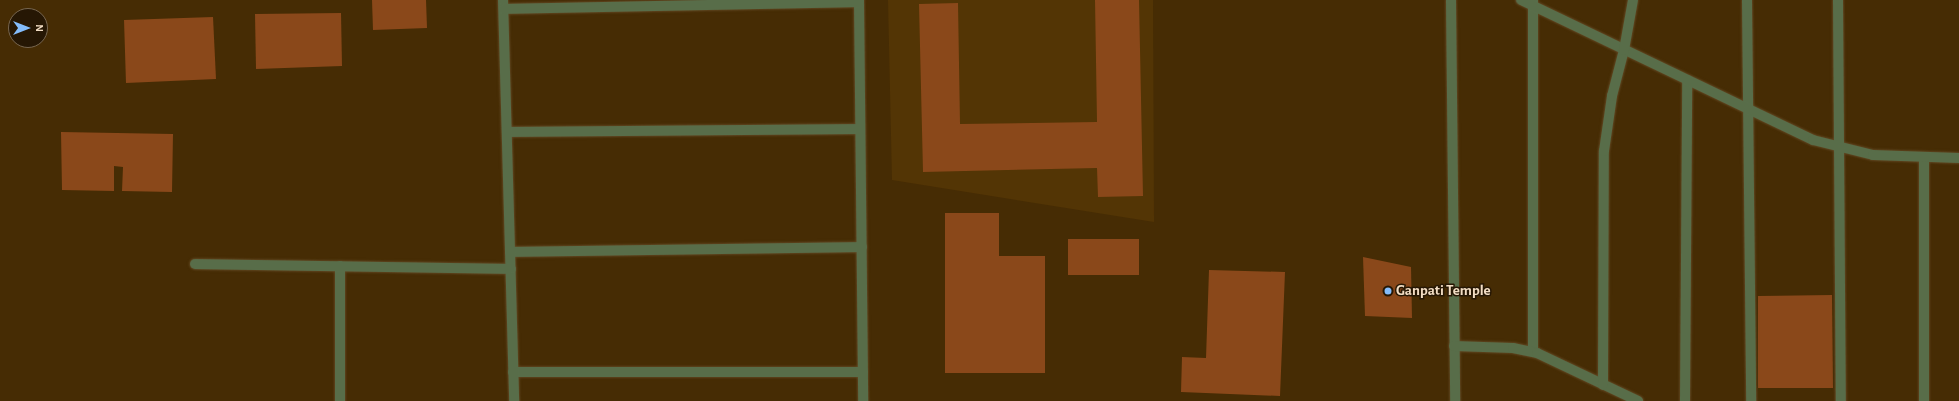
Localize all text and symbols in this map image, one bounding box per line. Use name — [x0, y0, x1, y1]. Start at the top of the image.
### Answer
north arrow — [8, 8, 48, 48]
text: N — [34, 24, 45, 32]
place label: Ganpati Temple — [1396, 282, 1491, 300]
marker: Ganpati Temple — [1383, 286, 1393, 296]

